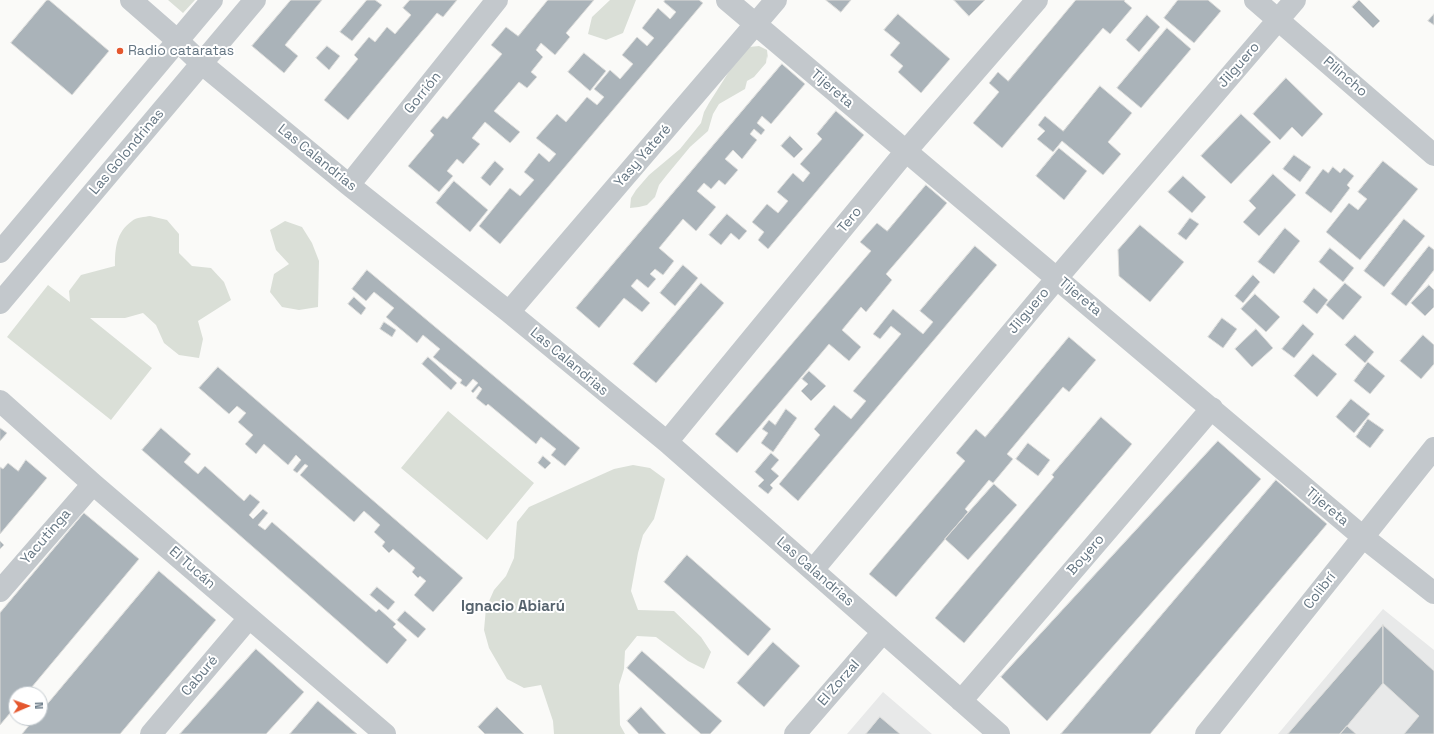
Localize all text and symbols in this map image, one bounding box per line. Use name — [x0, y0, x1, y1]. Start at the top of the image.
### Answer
street label: Jilguero — [1215, 39, 1263, 91]
place label: Radio cataratas — [128, 43, 234, 59]
marker: Radio cataratas — [115, 46, 125, 56]
street label: Pilincho — [1320, 53, 1370, 101]
street label: Tijereta — [807, 66, 857, 112]
street label: Gorrión — [401, 69, 445, 117]
street label: Las Golondrinas — [86, 106, 168, 198]
street label: Las Calandrias — [274, 121, 360, 195]
street label: Yasy Yateré — [611, 121, 675, 191]
street label: Tero — [834, 204, 866, 236]
street label: Tijereta — [1055, 274, 1105, 320]
street label: Jilguero — [1005, 285, 1053, 337]
street label: Las Calandrias — [527, 324, 611, 400]
street label: Tijereta — [1302, 484, 1352, 530]
street label: Yacutinga — [17, 506, 75, 568]
street label: Boyero — [1064, 531, 1108, 579]
street label: Las Calandrias — [773, 534, 857, 610]
street label: El Tucán — [165, 543, 219, 593]
street label: Colibrí — [1300, 569, 1340, 613]
district label: Ignacio Abiarú — [461, 598, 565, 616]
street label: Caburé — [178, 652, 222, 700]
street label: El Zorzal — [814, 657, 864, 709]
north arrow — [8, 686, 48, 726]
text: N — [32, 702, 46, 710]

